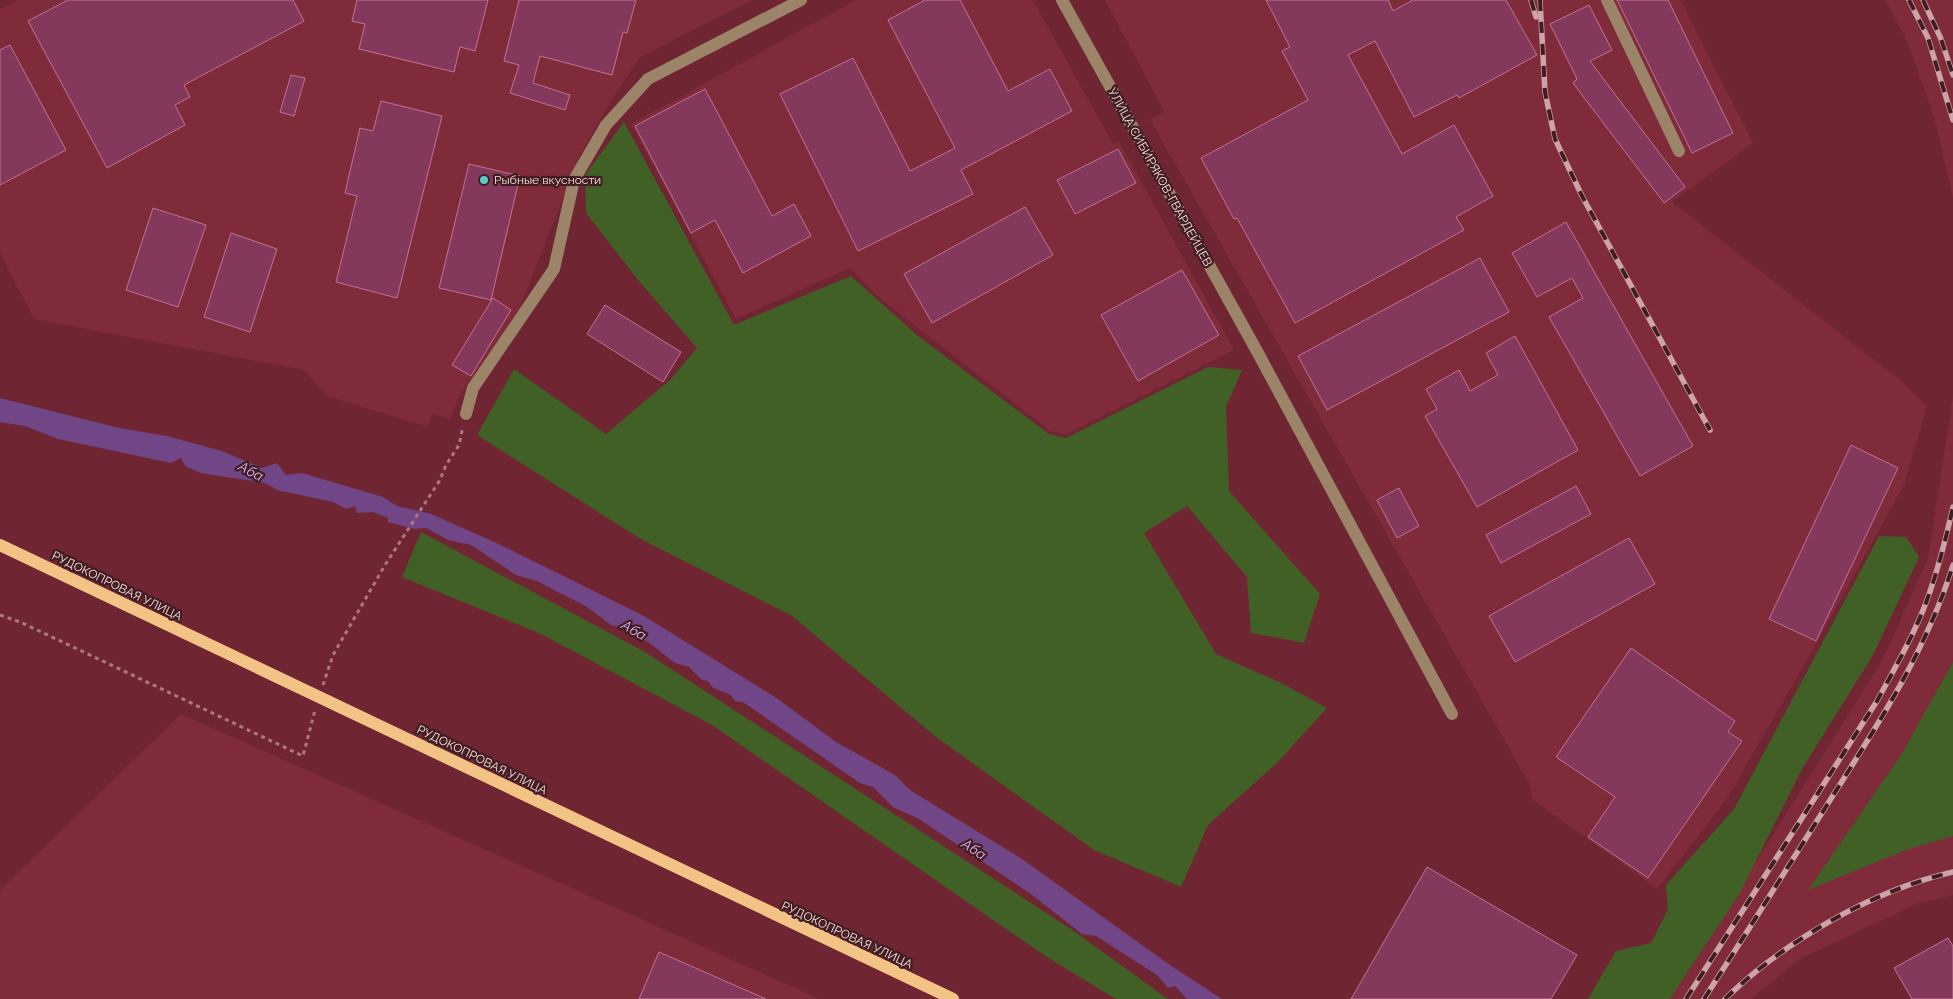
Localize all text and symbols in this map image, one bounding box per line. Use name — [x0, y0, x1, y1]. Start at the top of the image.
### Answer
street label: УЛИЦА СИБИРЯКОВ-ГВАРДЕЙЦЕВ — [1105, 85, 1215, 269]
place label: Рыбные вкусности — [494, 173, 601, 187]
marker: Рыбные вкусности — [478, 174, 490, 186]
water label: Аба — [235, 457, 266, 484]
street label: РУДОКОПРОВАЯ УЛИЦА — [50, 548, 184, 624]
water label: Аба — [618, 616, 649, 643]
street label: РУДОКОПРОВАЯ УЛИЦА — [415, 722, 549, 798]
water label: Аба — [958, 835, 989, 863]
street label: РУДОКОПРОВАЯ УЛИЦА — [779, 898, 915, 972]

